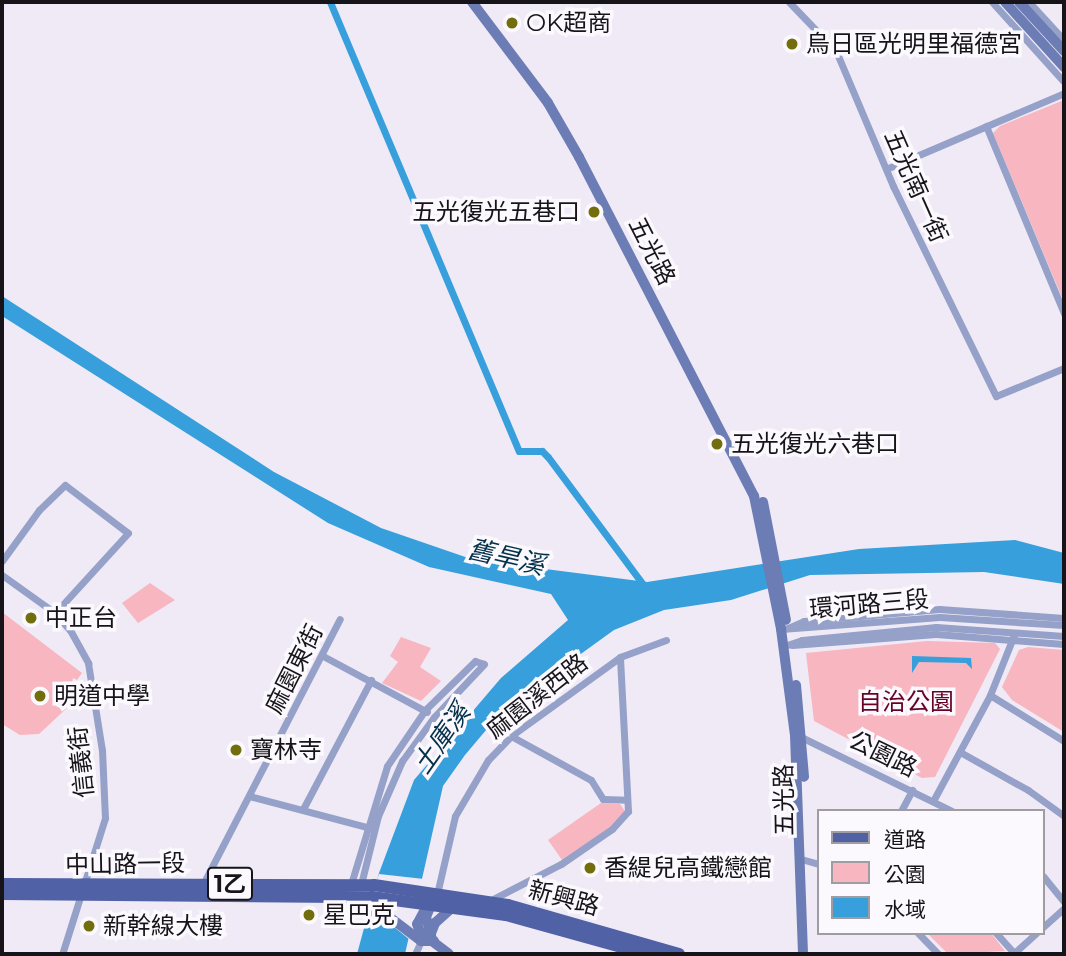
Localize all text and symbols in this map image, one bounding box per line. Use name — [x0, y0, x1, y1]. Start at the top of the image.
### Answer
place label: OK超商 — [526, 9, 611, 37]
marker: OK超商 — [504, 15, 520, 31]
place label: 烏日區光明里福德宮 — [806, 30, 1022, 58]
marker: 烏日區光明里福德宮 — [784, 36, 800, 52]
street label: 五光南一街 — [878, 125, 954, 247]
place label: 五光復光五巷口 — [412, 198, 580, 226]
marker: 五光復光五巷口 — [586, 204, 602, 220]
street label: 五光路 — [623, 212, 681, 290]
place label: 五光復光六巷口 — [731, 430, 899, 458]
marker: 五光復光六巷口 — [709, 436, 725, 452]
water label: 舊旱溪 — [464, 534, 548, 582]
street label: 環河路三段 — [808, 584, 930, 624]
place label: 中正台 — [45, 604, 117, 632]
marker: 中正台 — [23, 610, 39, 626]
street label: 麻園東街 — [259, 620, 329, 718]
street label: 麻園溪西路 — [481, 648, 593, 744]
place label: 明道中學 — [54, 682, 150, 710]
marker: 明道中學 — [32, 688, 48, 704]
park label: 自治公園 — [858, 688, 954, 716]
water label: 土庫溪 — [407, 698, 477, 780]
street label: 信義街 — [63, 725, 99, 799]
street label: 公園路 — [844, 725, 922, 783]
place label: 寶林寺 — [250, 736, 322, 764]
marker: 寶林寺 — [228, 742, 244, 758]
street label: 五光路 — [769, 764, 799, 836]
legend — [818, 809, 1045, 935]
text: 道路 — [884, 827, 926, 852]
street label: 中山路一段 — [65, 849, 185, 879]
place label: 香緹兒高鐵戀館 — [604, 854, 772, 882]
marker: 香緹兒高鐵戀館 — [582, 860, 598, 876]
text: 公園 — [884, 862, 926, 887]
road number: 1乙 — [205, 864, 254, 904]
street label: 新興路 — [525, 875, 603, 921]
text: 水域 — [884, 897, 926, 922]
place label: 星巴克 — [323, 901, 395, 929]
marker: 星巴克 — [301, 907, 317, 923]
place label: 新幹線大樓 — [103, 912, 223, 940]
marker: 新幹線大樓 — [81, 918, 97, 934]

